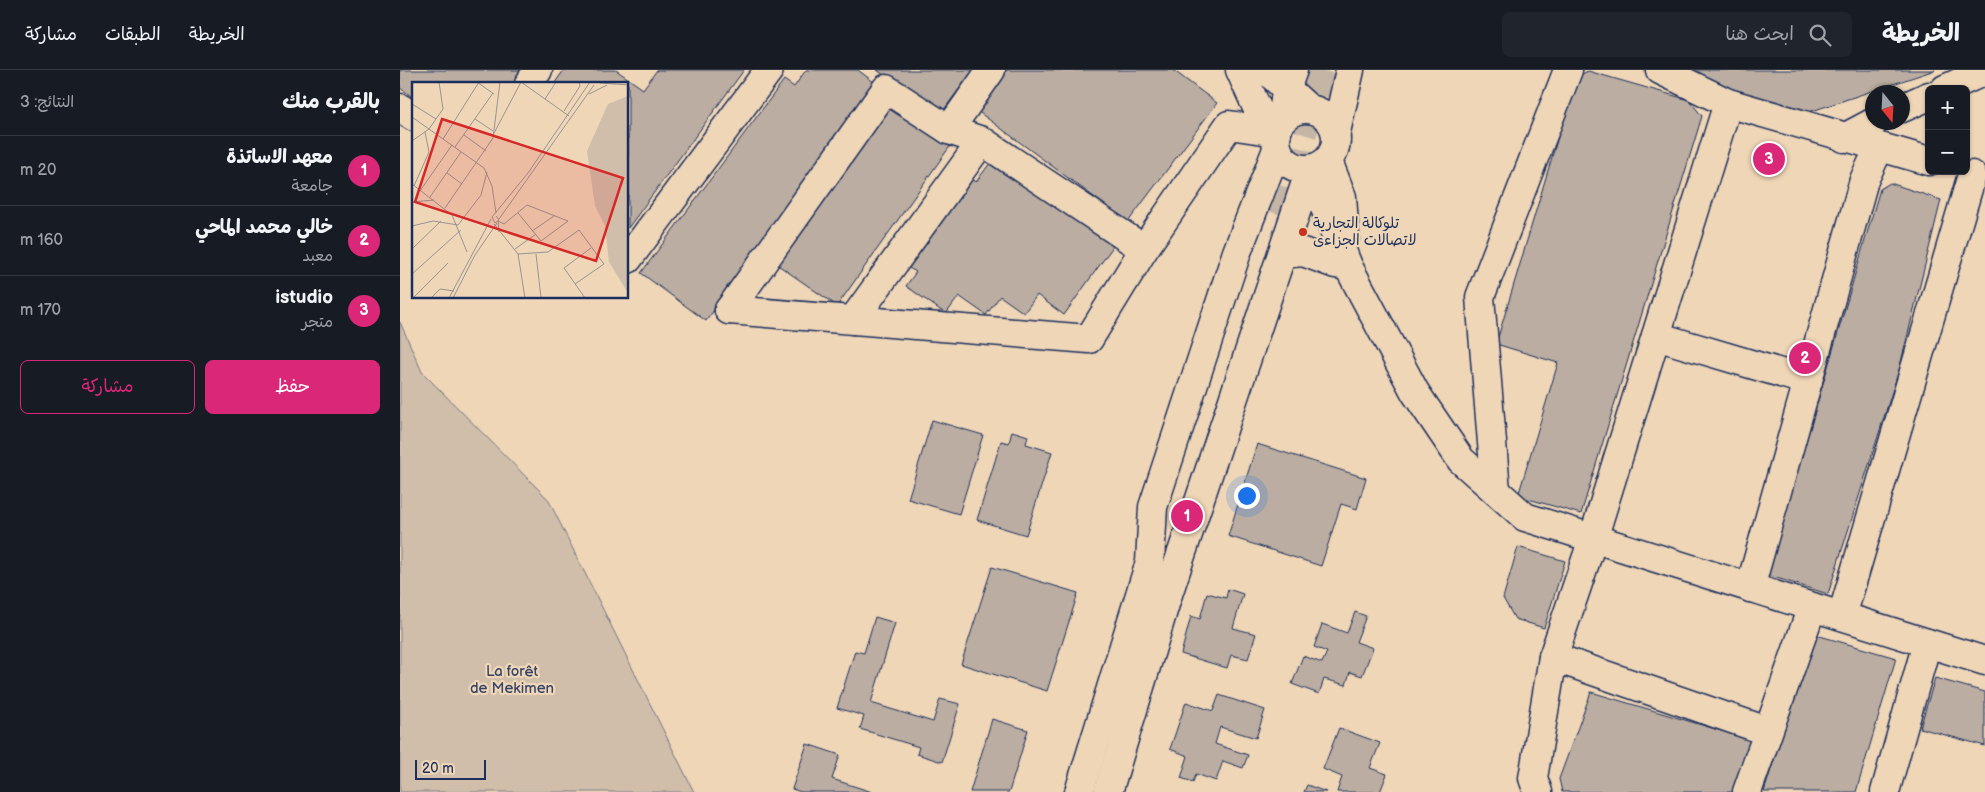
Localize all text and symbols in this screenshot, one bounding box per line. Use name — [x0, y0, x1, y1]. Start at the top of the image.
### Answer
search box — [1502, 12, 1852, 57]
text: الخريطة — [1882, 19, 1960, 48]
icon: search — [1806, 21, 1834, 49]
text: ابحث هنا — [1725, 23, 1794, 46]
text: مشاركة — [25, 24, 77, 45]
text: الطبقات — [105, 24, 161, 45]
text: الخريطة — [189, 24, 245, 45]
inset map — [412, 82, 629, 299]
north arrow — [1865, 85, 1910, 130]
map controls — [1925, 85, 1970, 175]
button: + — [1925, 85, 1970, 130]
text: بالقرب منك — [282, 89, 380, 114]
text: النتائج: 3 — [20, 93, 74, 112]
button: − — [1925, 130, 1970, 175]
pin: 3 — [1753, 140, 1785, 178]
text: معهد الاساتذة — [226, 146, 333, 169]
text: 20 m — [20, 161, 56, 180]
text: 1 — [361, 161, 367, 180]
text: جامعة — [291, 177, 333, 196]
place label: تلوكالة التجارية لاتصالات الجزاءى — [1313, 214, 1416, 250]
text: خالي محمد الماحي — [195, 216, 333, 239]
marker: تلوكالة التجارية لاتصالات الجزاءى — [1297, 226, 1309, 238]
text: 160 m — [20, 231, 63, 250]
text: 2 — [359, 231, 369, 250]
text: معبد — [302, 247, 333, 266]
text: istudio — [275, 286, 333, 309]
text: 170 m — [20, 301, 61, 320]
text: 3 — [359, 301, 369, 320]
text: متجر — [302, 313, 333, 332]
pin: 2 — [1789, 339, 1821, 377]
button: مشاركة — [20, 360, 195, 414]
button: حفظ — [205, 360, 380, 414]
your location — [1234, 483, 1260, 509]
pin: 1 — [1171, 497, 1203, 535]
park label: La forêt de Mekimen — [470, 662, 554, 698]
scale bar — [415, 757, 486, 780]
text: 20 m — [422, 760, 454, 777]

